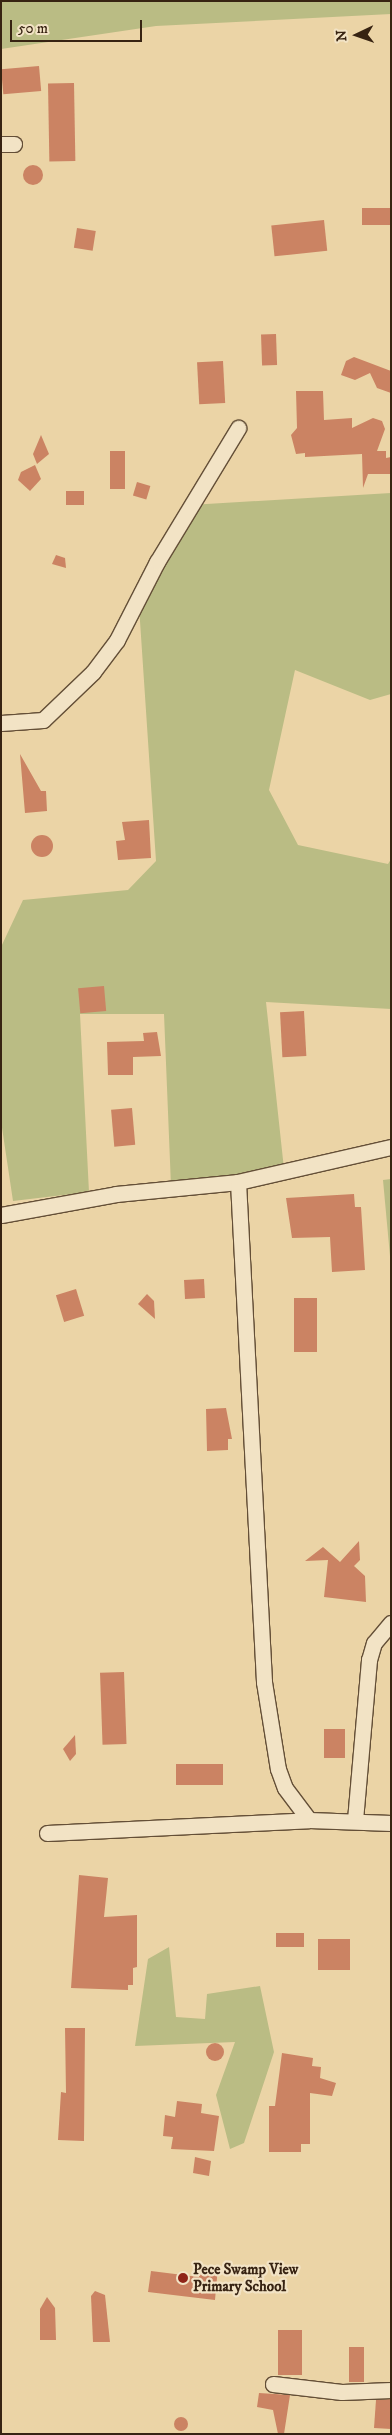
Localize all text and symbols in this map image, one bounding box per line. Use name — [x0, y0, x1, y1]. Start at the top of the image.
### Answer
scale bar — [12, 10, 145, 42]
north arrow — [332, 10, 382, 60]
text: 50 m — [18, 19, 48, 38]
text: N — [333, 30, 351, 42]
place label: Pece Swamp View Primary School — [193, 2260, 298, 2295]
marker: Pece Swamp View Primary School — [177, 2272, 189, 2284]

